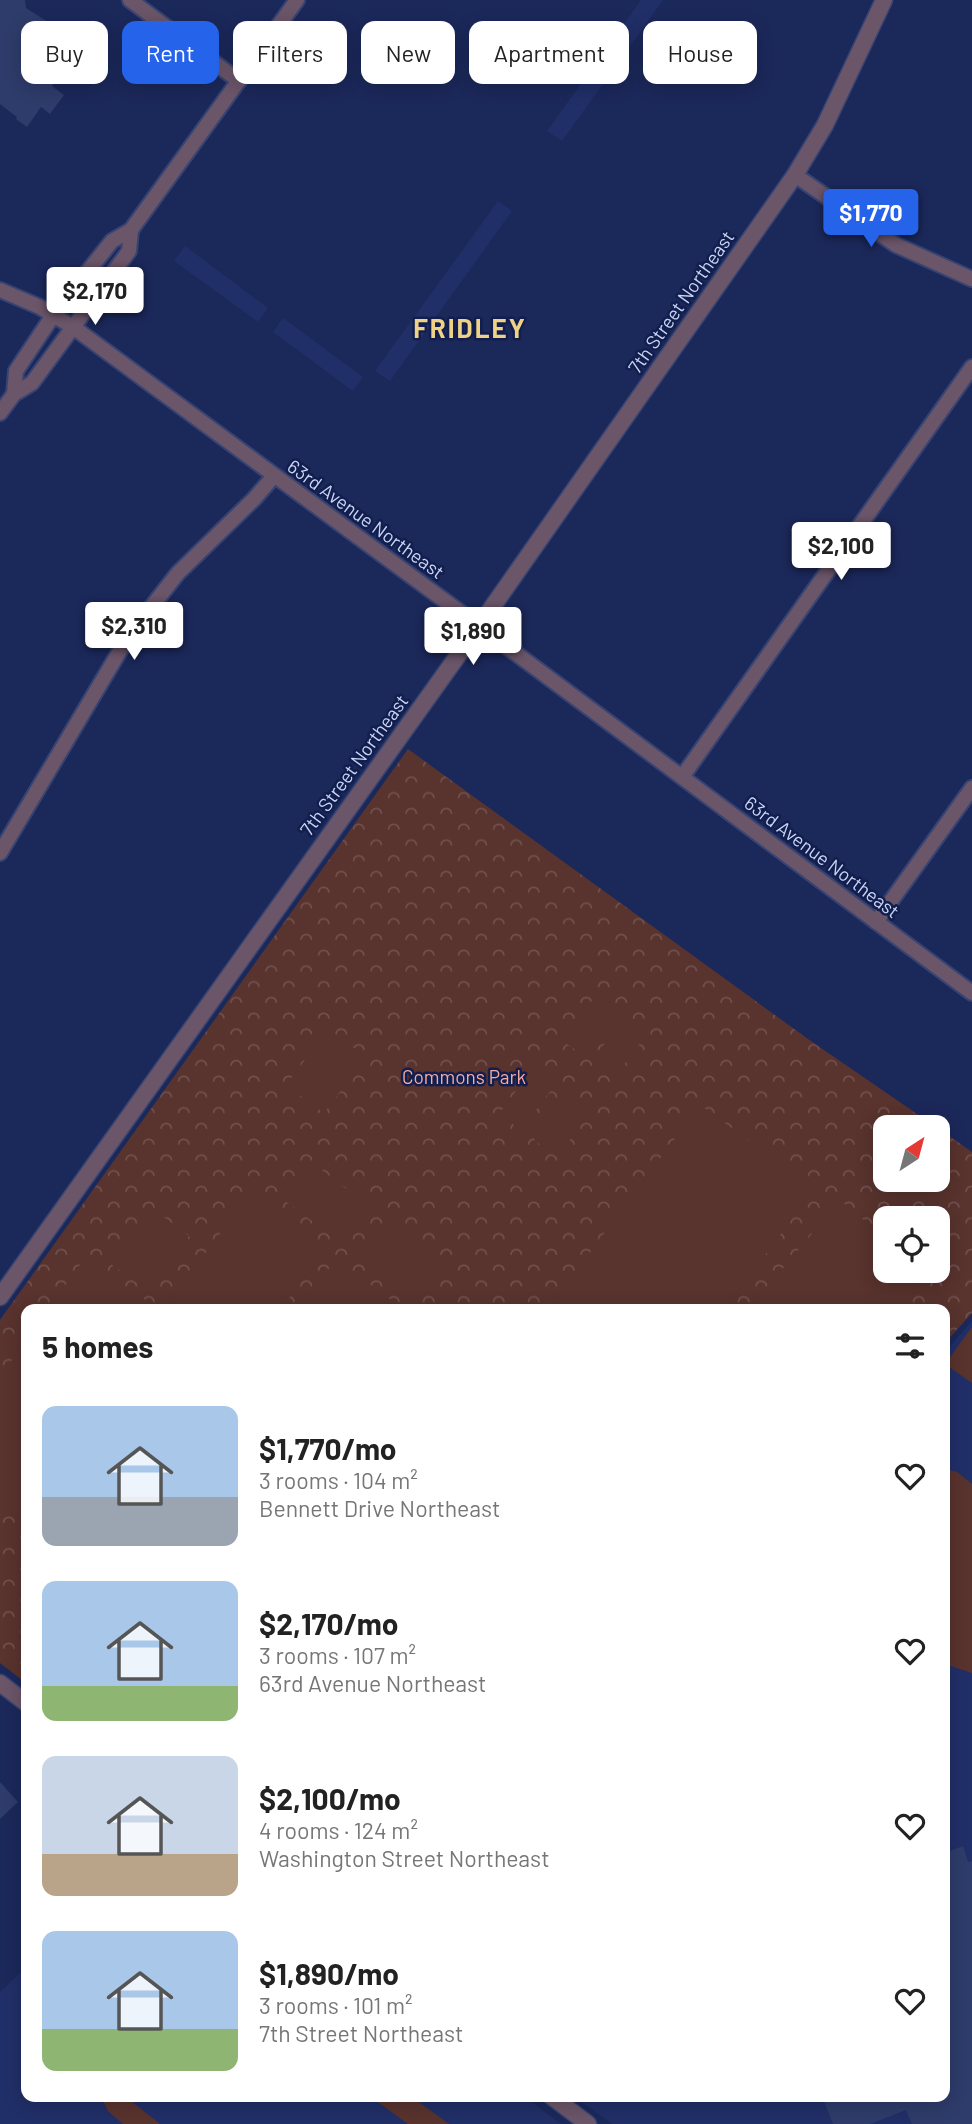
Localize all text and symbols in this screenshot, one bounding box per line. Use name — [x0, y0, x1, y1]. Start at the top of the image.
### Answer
chip: Buy — [21, 21, 108, 84]
chip: Rent — [122, 21, 219, 84]
chip: Filters — [233, 21, 347, 84]
chip: New — [361, 21, 455, 84]
chip: Apartment — [469, 21, 629, 84]
chip: House — [643, 21, 757, 84]
pin: $1,770 — [814, 190, 928, 249]
text: $1,770 — [839, 198, 903, 226]
street label: 7th Street Northeast — [623, 226, 738, 377]
pin: $2,170 — [38, 268, 152, 327]
text: $2,170 — [63, 276, 127, 304]
district label: FRIDLEY — [413, 312, 527, 343]
street label: 63rd Avenue Northeast — [284, 454, 449, 583]
pin: $2,100 — [784, 522, 898, 582]
text: $2,100 — [808, 531, 874, 559]
pin: $2,310 — [77, 602, 191, 662]
pin: $1,890 — [416, 608, 530, 667]
text: $2,310 — [101, 611, 167, 639]
text: $1,890 — [440, 616, 506, 644]
street label: 7th Street Northeast — [295, 690, 413, 840]
street label: 63rd Avenue Northeast — [740, 791, 904, 922]
park label: Commons Park — [402, 1065, 526, 1088]
north arrow — [873, 1115, 950, 1192]
map controls — [873, 1115, 950, 1283]
button: locate — [873, 1206, 950, 1283]
icon: filters — [891, 1327, 929, 1365]
text: 5 homes — [42, 1328, 153, 1364]
text: $1,770/mo — [259, 1430, 397, 1466]
icon: home — [98, 1434, 182, 1518]
icon: heart — [891, 1457, 929, 1495]
text: 3 rooms · 104 m² — [259, 1466, 418, 1494]
text: Bennett Drive Northeast — [259, 1494, 500, 1522]
text: $2,170/mo — [259, 1605, 399, 1641]
icon: home — [98, 1609, 182, 1693]
icon: heart — [891, 1632, 929, 1670]
text: 3 rooms · 107 m² — [259, 1641, 416, 1669]
text: 63rd Avenue Northeast — [259, 1669, 487, 1697]
text: $2,100/mo — [259, 1780, 401, 1816]
icon: home — [98, 1784, 182, 1868]
icon: heart — [891, 1807, 929, 1845]
text: 4 rooms · 124 m² — [259, 1816, 418, 1844]
text: Washington Street Northeast — [259, 1844, 550, 1872]
text: $1,890/mo — [259, 1955, 399, 1991]
icon: home — [98, 1959, 182, 2043]
icon: heart — [891, 1982, 929, 2020]
text: 3 rooms · 101 m² — [259, 1991, 412, 2019]
text: 7th Street Northeast — [259, 2019, 463, 2047]

